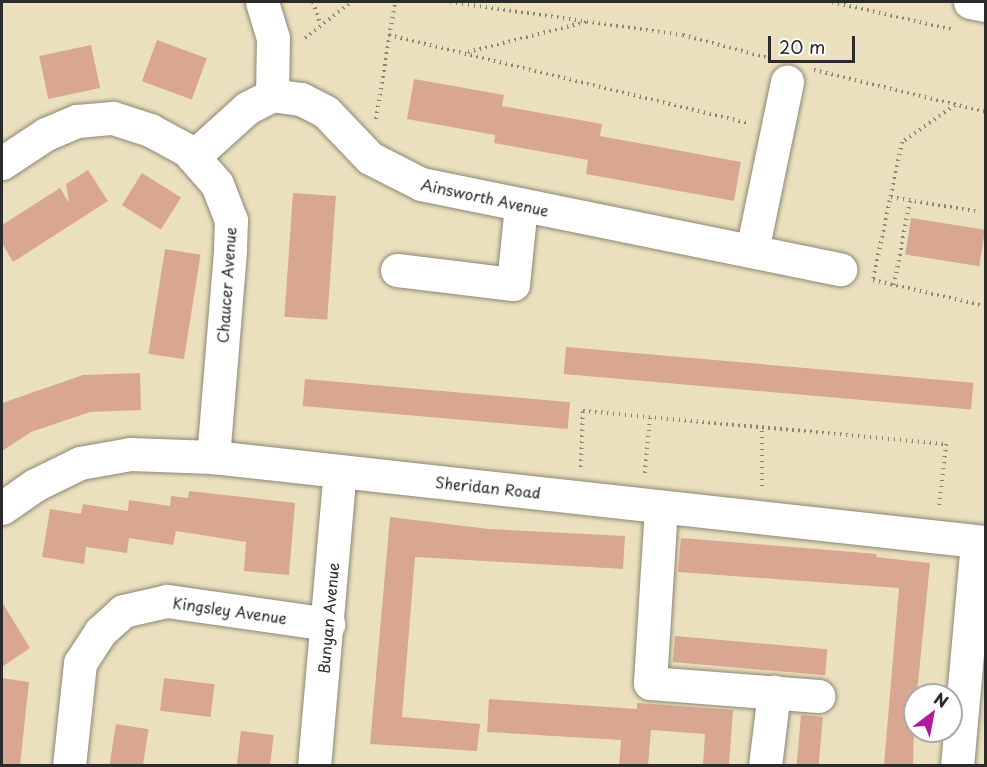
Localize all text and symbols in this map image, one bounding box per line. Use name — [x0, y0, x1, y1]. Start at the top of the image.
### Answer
scale bar — [771, 24, 858, 62]
text: 20 m — [779, 33, 825, 60]
street label: Ainsworth Avenue — [419, 175, 551, 219]
street label: Chaucer Avenue — [213, 226, 239, 344]
street label: Sheridan Road — [435, 473, 541, 501]
street label: Bunyan Avenue — [314, 562, 342, 674]
street label: Kingsley Avenue — [172, 593, 288, 627]
north arrow — [903, 683, 963, 743]
text: N — [930, 686, 953, 713]

